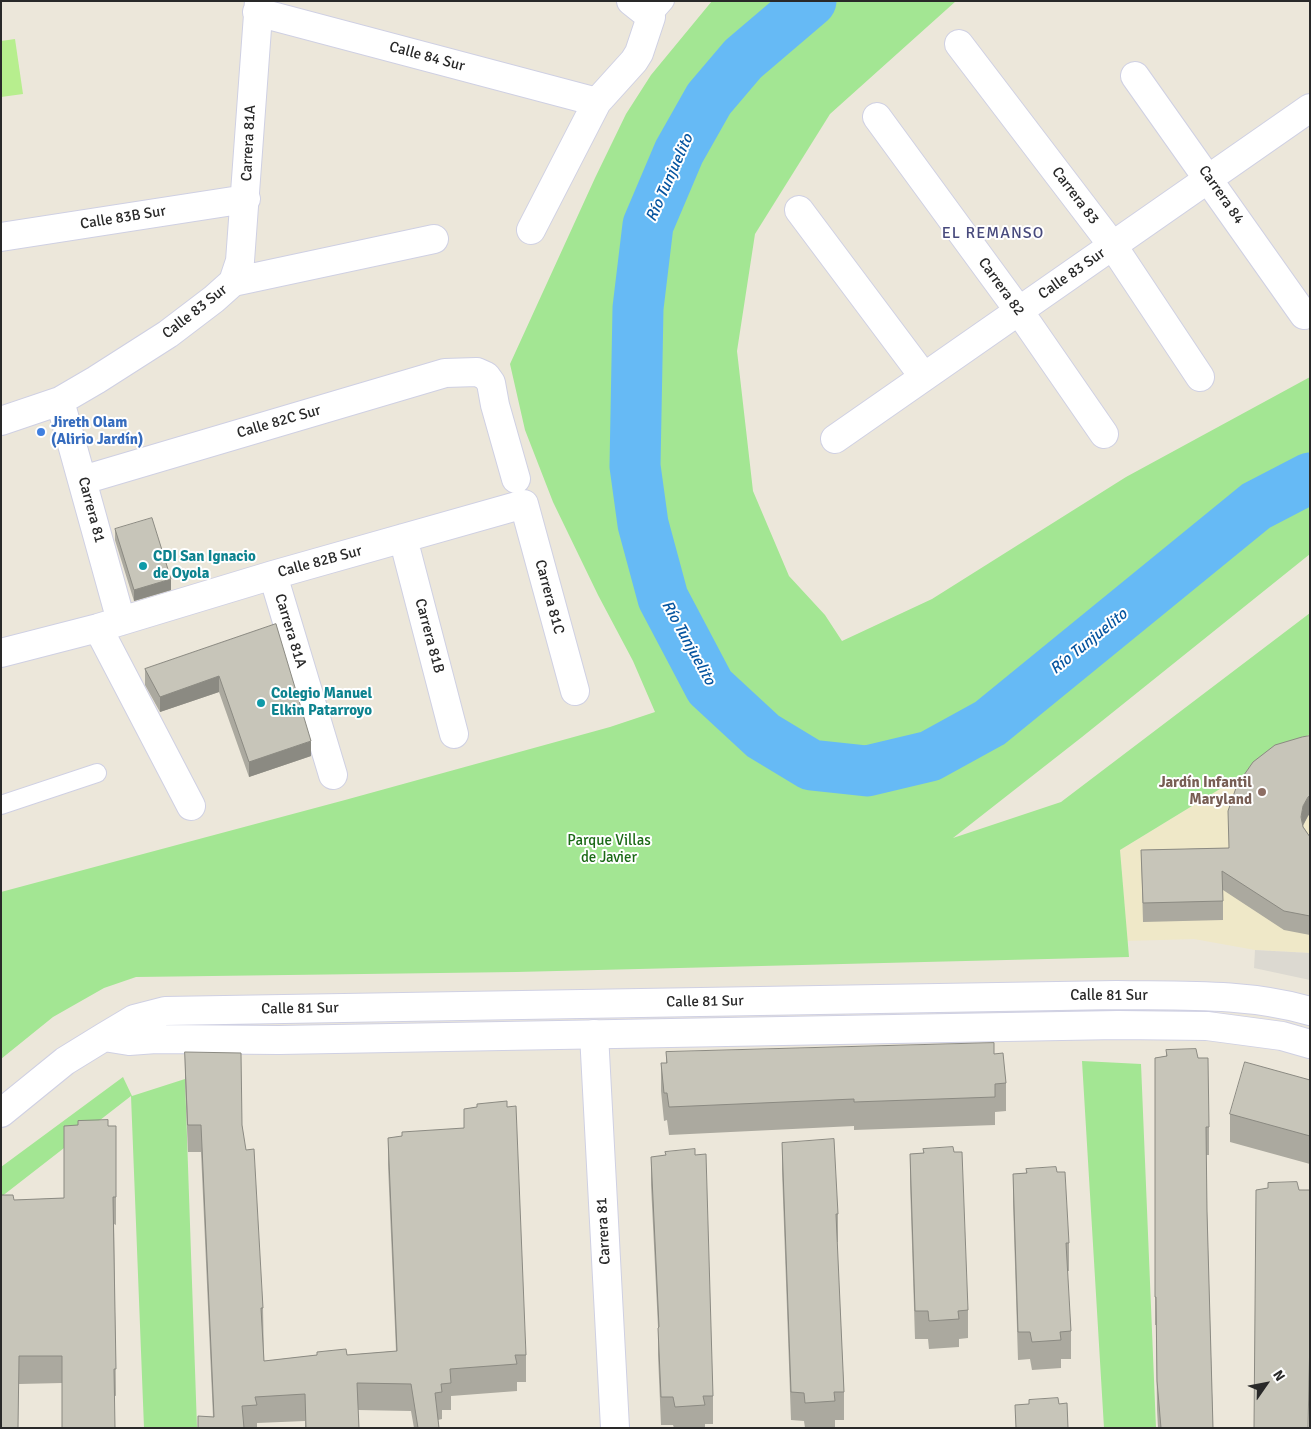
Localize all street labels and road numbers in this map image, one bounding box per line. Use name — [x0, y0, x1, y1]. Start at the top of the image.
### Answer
street label: Calle 84 Sur — [387, 38, 467, 76]
street label: Carrera 81A — [238, 104, 260, 182]
street label: Carrera 84 — [1194, 162, 1248, 228]
street label: Carrera 83 — [1048, 164, 1102, 228]
street label: Calle 83B Sur — [79, 202, 167, 234]
street label: Calle 83 Sur — [1035, 244, 1109, 304]
street label: Carrera 82 — [974, 254, 1028, 320]
street label: Calle 83 Sur — [159, 281, 231, 343]
street label: Calle 82C Sur — [235, 401, 323, 443]
street label: Carrera 81 — [74, 475, 108, 545]
street label: Calle 82B Sur — [276, 542, 364, 582]
street label: Carrera 81C — [530, 558, 568, 636]
street label: Carrera 81A — [270, 592, 310, 670]
street label: Carrera 81B — [410, 597, 448, 675]
street label: Calle 81 Sur — [1070, 987, 1148, 1005]
street label: Calle 81 Sur — [666, 992, 744, 1012]
street label: Calle 81 Sur — [261, 999, 339, 1019]
street label: Carrera 81 — [593, 1197, 615, 1265]

